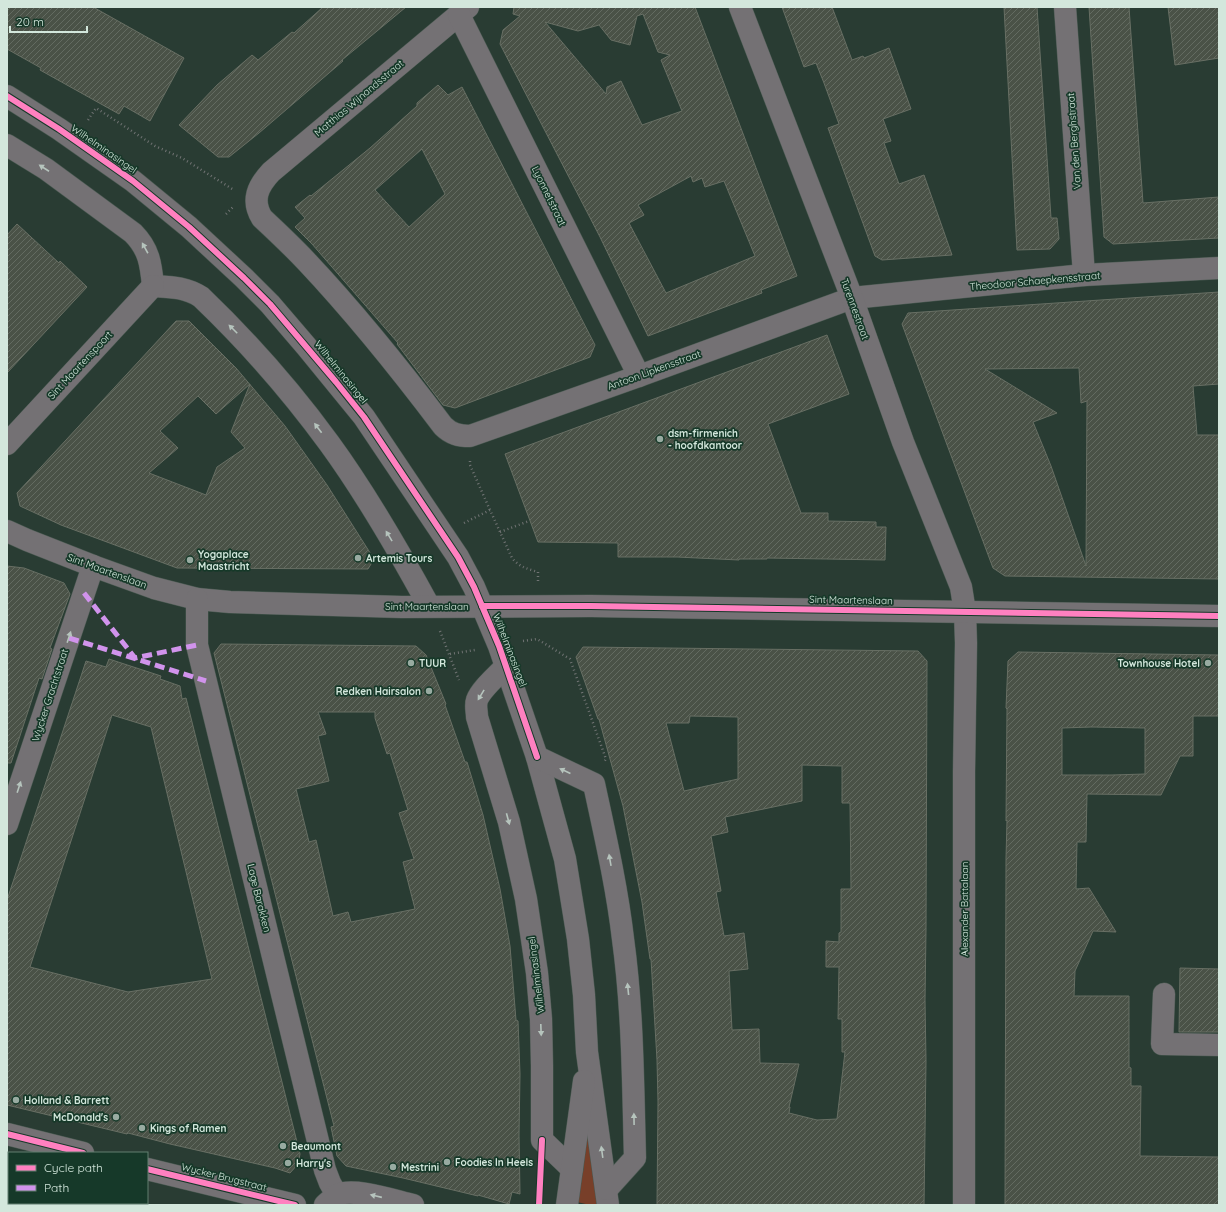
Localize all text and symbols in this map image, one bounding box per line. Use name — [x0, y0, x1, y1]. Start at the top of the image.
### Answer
scale bar — [10, 8, 87, 34]
text: 20 m — [16, 14, 44, 29]
street label: Matthias Wijnandsstraat — [312, 56, 407, 139]
street label: Van den Berghstraat — [1064, 92, 1084, 190]
street label: Wilhelminasingel — [69, 121, 139, 177]
one-way arrow — [38, 164, 50, 171]
street label: Lyonnetstraat — [529, 164, 569, 229]
one-way arrow — [141, 242, 148, 254]
street label: Theodoor Schaepkensstraat — [969, 269, 1101, 293]
street label: Turennestraat — [838, 276, 872, 342]
one-way arrow — [228, 324, 238, 334]
street label: Sint Maartenspoort — [45, 328, 115, 402]
street label: Wilhelminasingel — [312, 338, 370, 406]
street label: Antoon Lipkensstraat — [606, 347, 703, 393]
one-way arrow — [313, 422, 322, 433]
place label: dsm-firmenich - hoofdkantoor — [668, 427, 743, 452]
marker: dsm-firmenich - hoofdkantoor — [655, 434, 665, 444]
one-way arrow — [386, 530, 393, 542]
place label: Yogaplace Maastricht — [198, 548, 250, 573]
street label: Sint Maartenslaan — [65, 551, 149, 591]
place label: Artemis Tours — [366, 552, 432, 565]
marker: Artemis Tours — [353, 553, 363, 563]
marker: Yogaplace Maastricht — [185, 555, 195, 565]
street label: Sint Maartenslaan — [809, 593, 893, 607]
street label: Sint Maartenslaan — [385, 600, 469, 613]
street label: Wilhelminasingel — [490, 612, 530, 688]
one-way arrow — [67, 630, 73, 642]
street label: Wycker Grachtstraat — [29, 647, 71, 743]
place label: TUUR — [419, 657, 446, 670]
place label: Townhouse Hotel — [1118, 657, 1200, 670]
marker: TUUR — [406, 658, 416, 668]
marker: Townhouse Hotel — [1203, 658, 1213, 668]
place label: Redken Hairsalon — [336, 685, 421, 698]
marker: Redken Hairsalon — [424, 686, 434, 696]
one-way arrow — [477, 689, 484, 701]
one-way arrow — [560, 768, 571, 774]
one-way arrow — [17, 780, 23, 792]
one-way arrow — [505, 813, 511, 825]
one-way arrow — [607, 854, 613, 866]
street label: Lage Barakken — [244, 862, 274, 934]
street label: Alexander Battalaan — [958, 862, 971, 956]
street label: Wilhelminasingel — [525, 936, 547, 1014]
one-way arrow — [625, 983, 632, 995]
one-way arrow — [538, 1024, 544, 1037]
place label: Holland & Barrett — [24, 1094, 109, 1107]
marker: Holland & Barrett — [11, 1095, 21, 1105]
place label: McDonald's — [53, 1111, 108, 1124]
marker: McDonald's — [111, 1112, 121, 1122]
one-way arrow — [631, 1112, 637, 1125]
place label: Kings of Ramen — [150, 1122, 226, 1135]
marker: Kings of Ramen — [137, 1123, 147, 1133]
place label: Beaumont — [291, 1140, 341, 1153]
marker: Beaumont — [278, 1141, 288, 1151]
one-way arrow — [598, 1146, 605, 1159]
legend — [8, 1152, 148, 1204]
place label: Foodies In Heels — [455, 1156, 533, 1169]
place label: Harry's — [296, 1157, 331, 1170]
marker: Foodies In Heels — [442, 1157, 452, 1167]
marker: Harry's — [283, 1158, 293, 1168]
text: Cycle path — [44, 1160, 103, 1175]
street label: Wycker Brugstraat — [180, 1160, 269, 1194]
place label: Mestrini — [401, 1161, 439, 1174]
marker: Mestrini — [388, 1162, 398, 1172]
text: Path — [44, 1180, 69, 1195]
one-way arrow — [369, 1193, 382, 1199]

